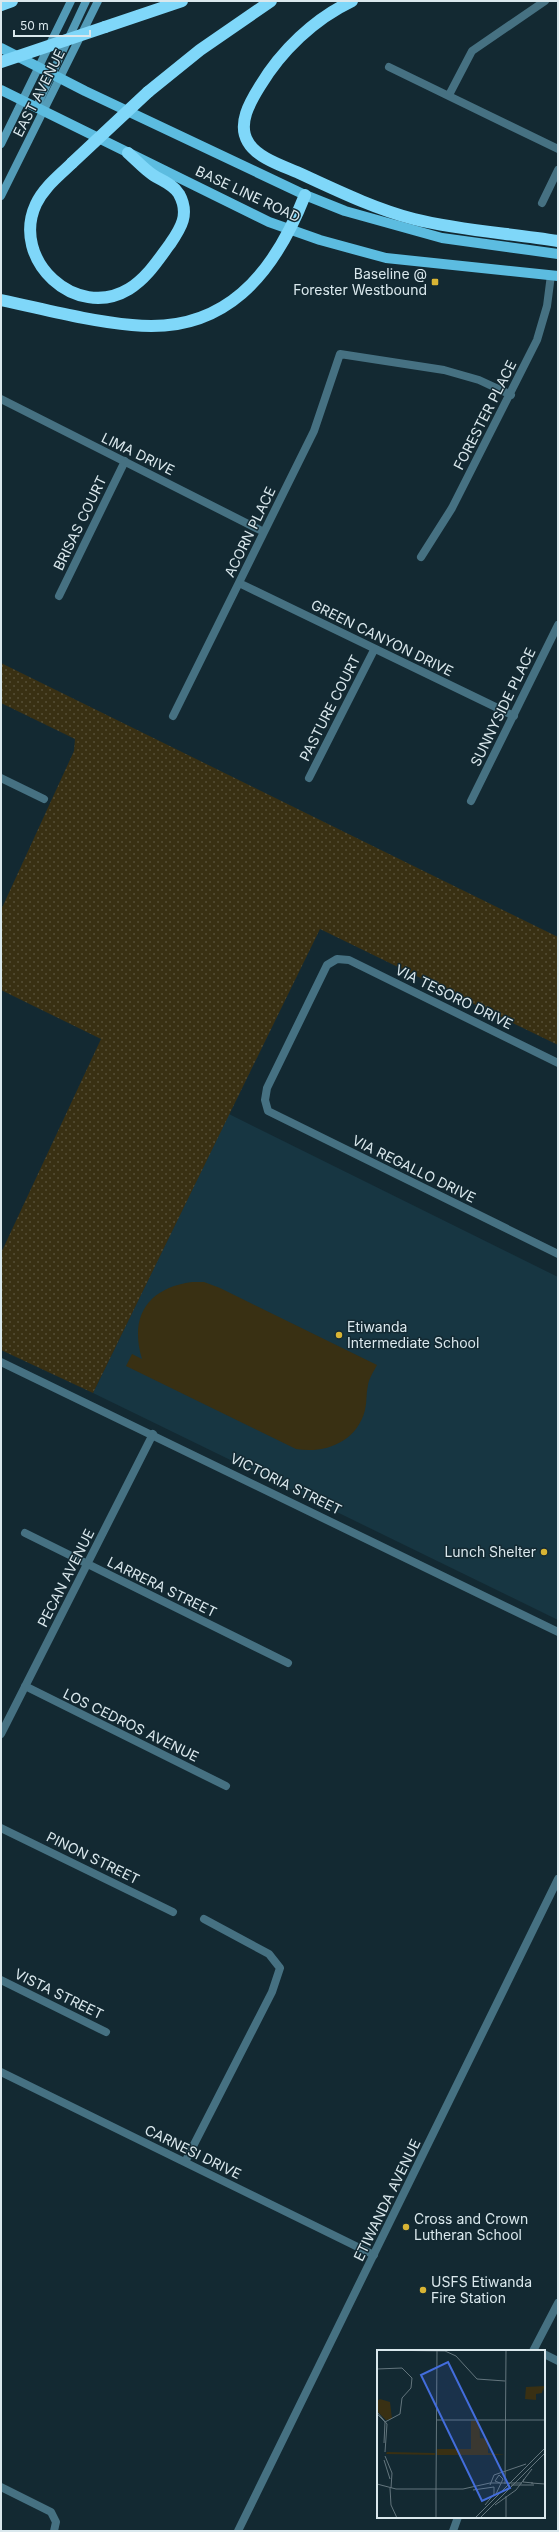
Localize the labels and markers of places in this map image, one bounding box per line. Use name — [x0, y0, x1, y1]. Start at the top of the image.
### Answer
place label: Baseline @ Forester Westbound — [293, 265, 427, 298]
marker: Baseline @ Forester Westbound — [430, 277, 440, 287]
place label: Etiwanda Intermediate School — [347, 1318, 479, 1351]
marker: Etiwanda Intermediate School — [334, 1330, 344, 1340]
place label: Lunch Shelter — [444, 1543, 536, 1560]
marker: Lunch Shelter — [539, 1547, 549, 1557]
place label: Cross and Crown Lutheran School — [414, 2210, 528, 2243]
marker: Cross and Crown Lutheran School — [401, 2222, 411, 2232]
place label: USFS Etiwanda Fire Station — [431, 2273, 532, 2306]
marker: USFS Etiwanda Fire Station — [418, 2285, 428, 2295]

